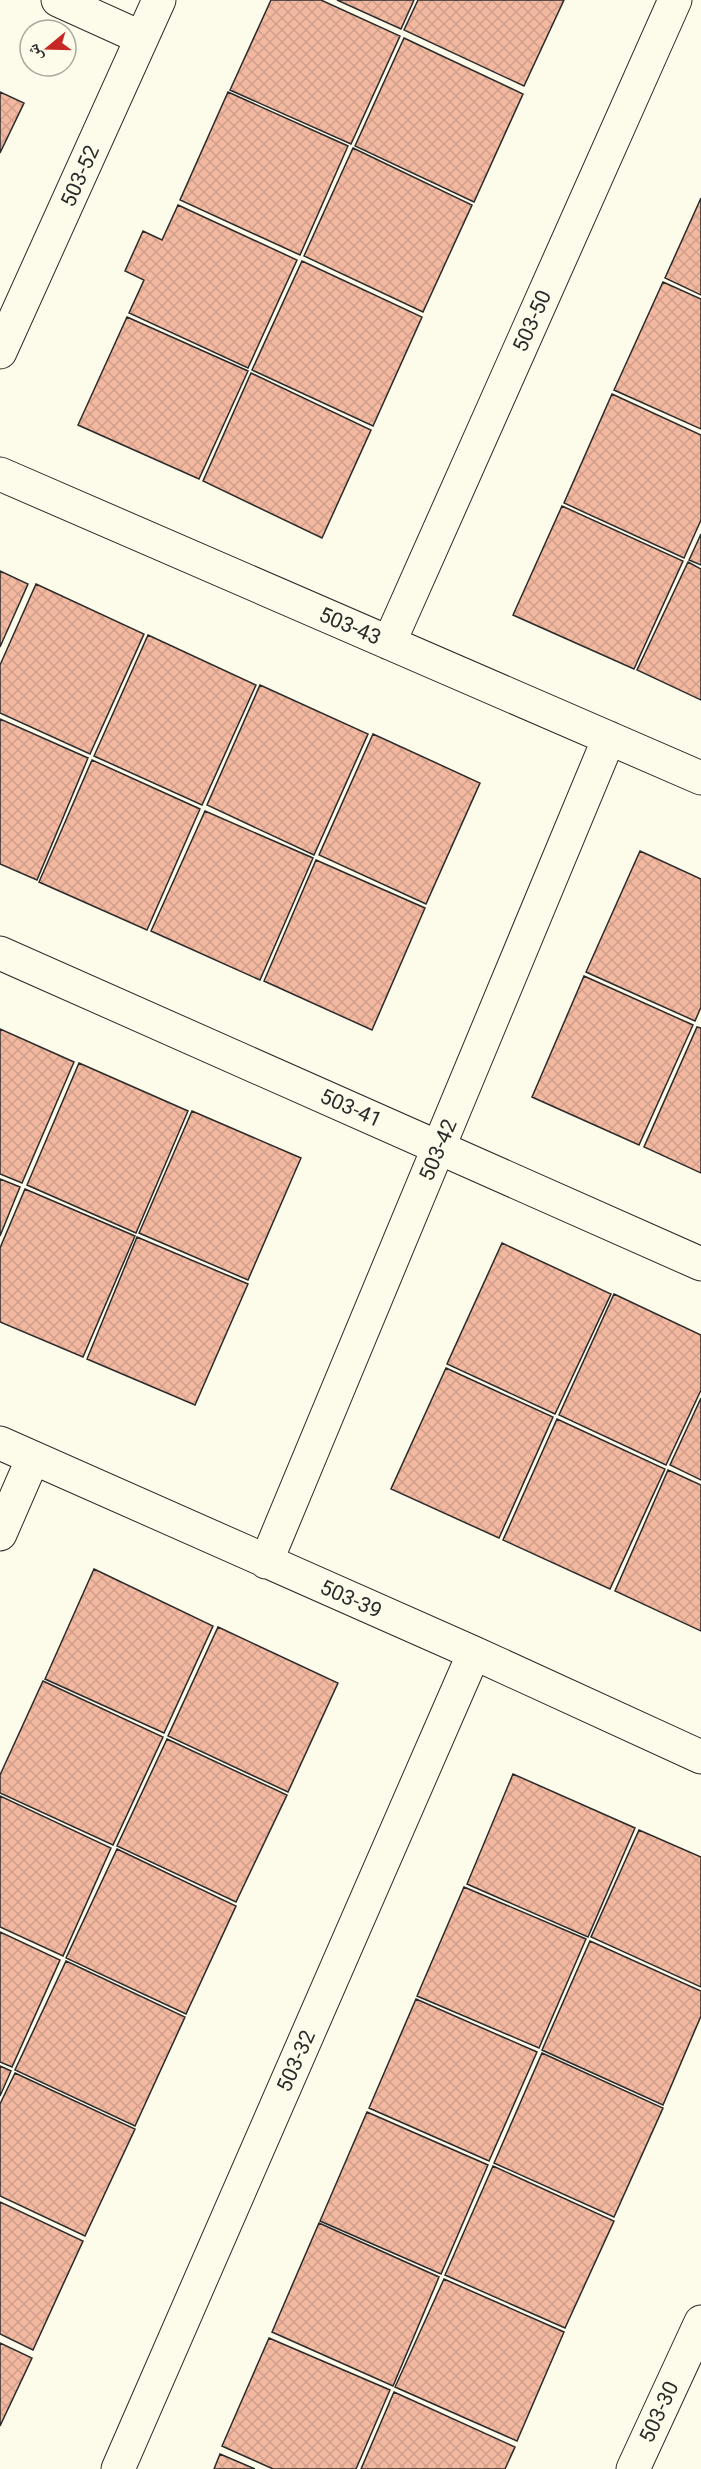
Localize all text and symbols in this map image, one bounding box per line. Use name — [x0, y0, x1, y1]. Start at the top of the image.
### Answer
north arrow — [18, 18, 78, 78]
text: ش — [23, 42, 46, 64]
street label: 503-52 — [56, 141, 104, 210]
street label: 503-50 — [508, 287, 556, 355]
street label: 503-43 — [315, 602, 385, 650]
street label: 503-41 — [317, 1084, 385, 1132]
street label: 503-42 — [414, 1115, 462, 1185]
street label: 503-39 — [317, 1575, 385, 1623]
street label: 503-32 — [272, 2026, 320, 2095]
street label: 503-30 — [634, 2378, 684, 2446]

